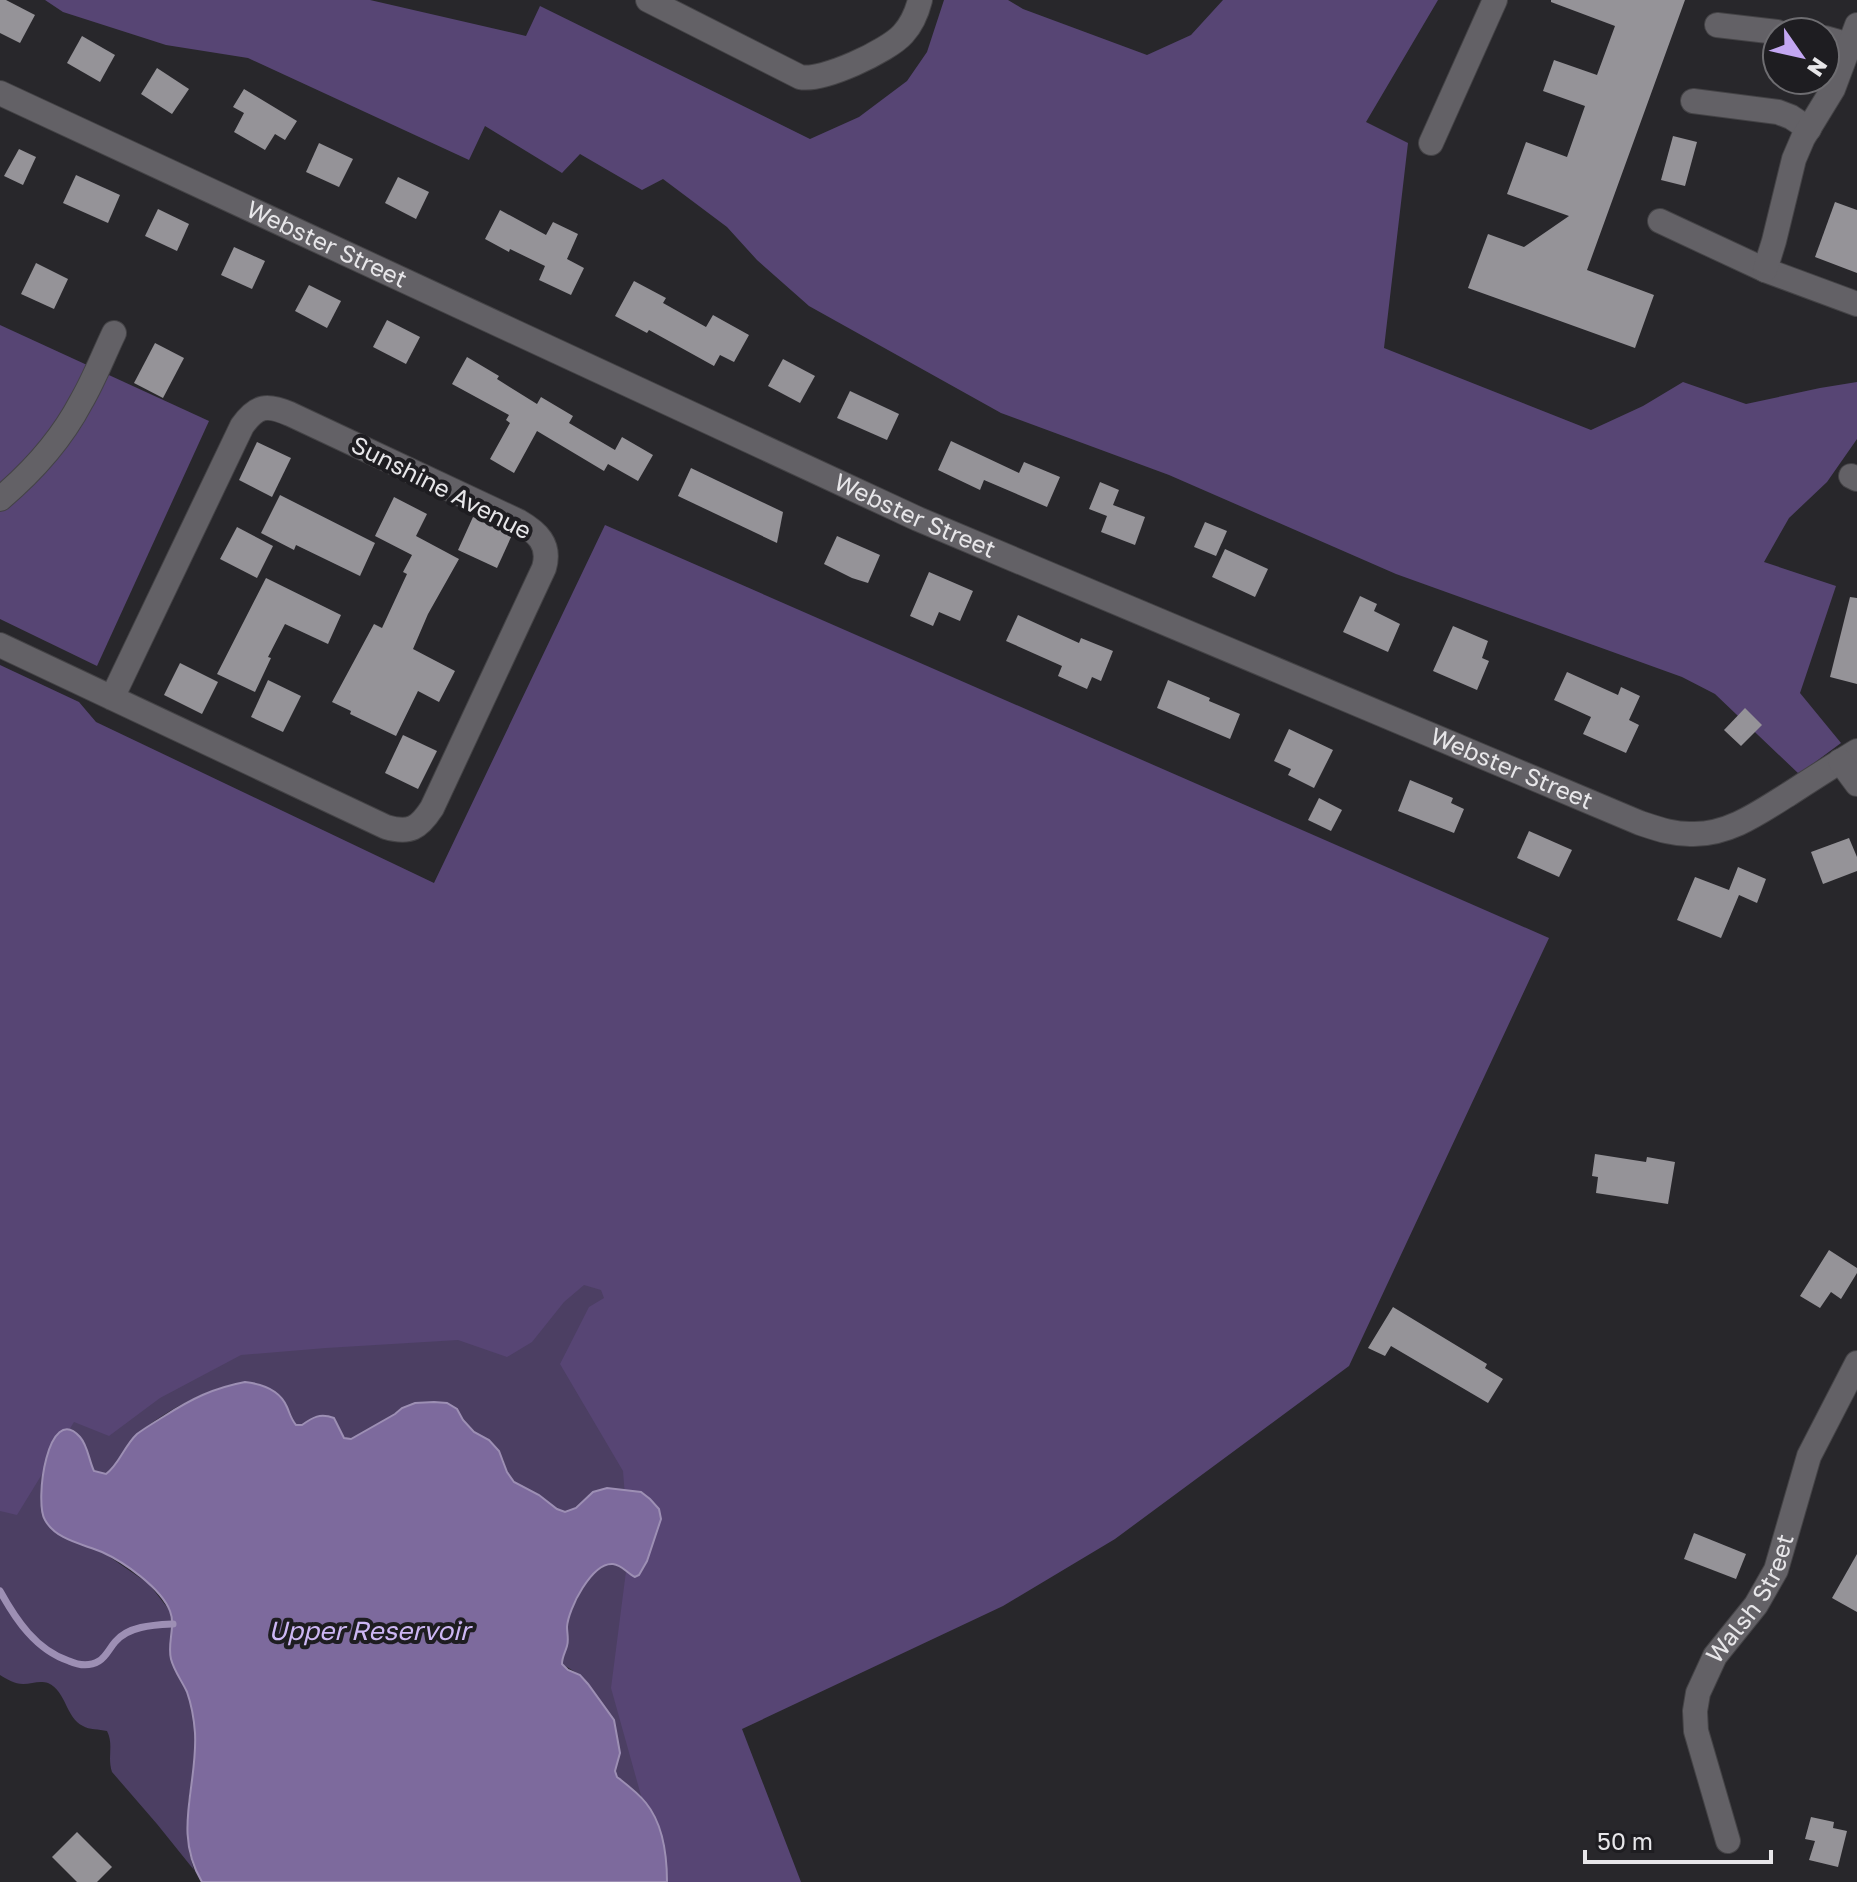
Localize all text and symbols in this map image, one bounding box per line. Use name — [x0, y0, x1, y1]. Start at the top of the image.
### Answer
north arrow — [1761, 16, 1841, 96]
text: N — [1802, 53, 1834, 82]
street label: Webster Street — [242, 194, 412, 293]
street label: Sunshine Avenue — [347, 429, 536, 545]
street label: Webster Street — [830, 466, 1000, 563]
street label: Webster Street — [1427, 720, 1598, 815]
street label: Walsh Street — [1699, 1530, 1799, 1668]
water label: Upper Reservoir — [268, 1615, 474, 1646]
scale bar — [1585, 1814, 1771, 1864]
text: 50 m — [1597, 1826, 1653, 1855]

